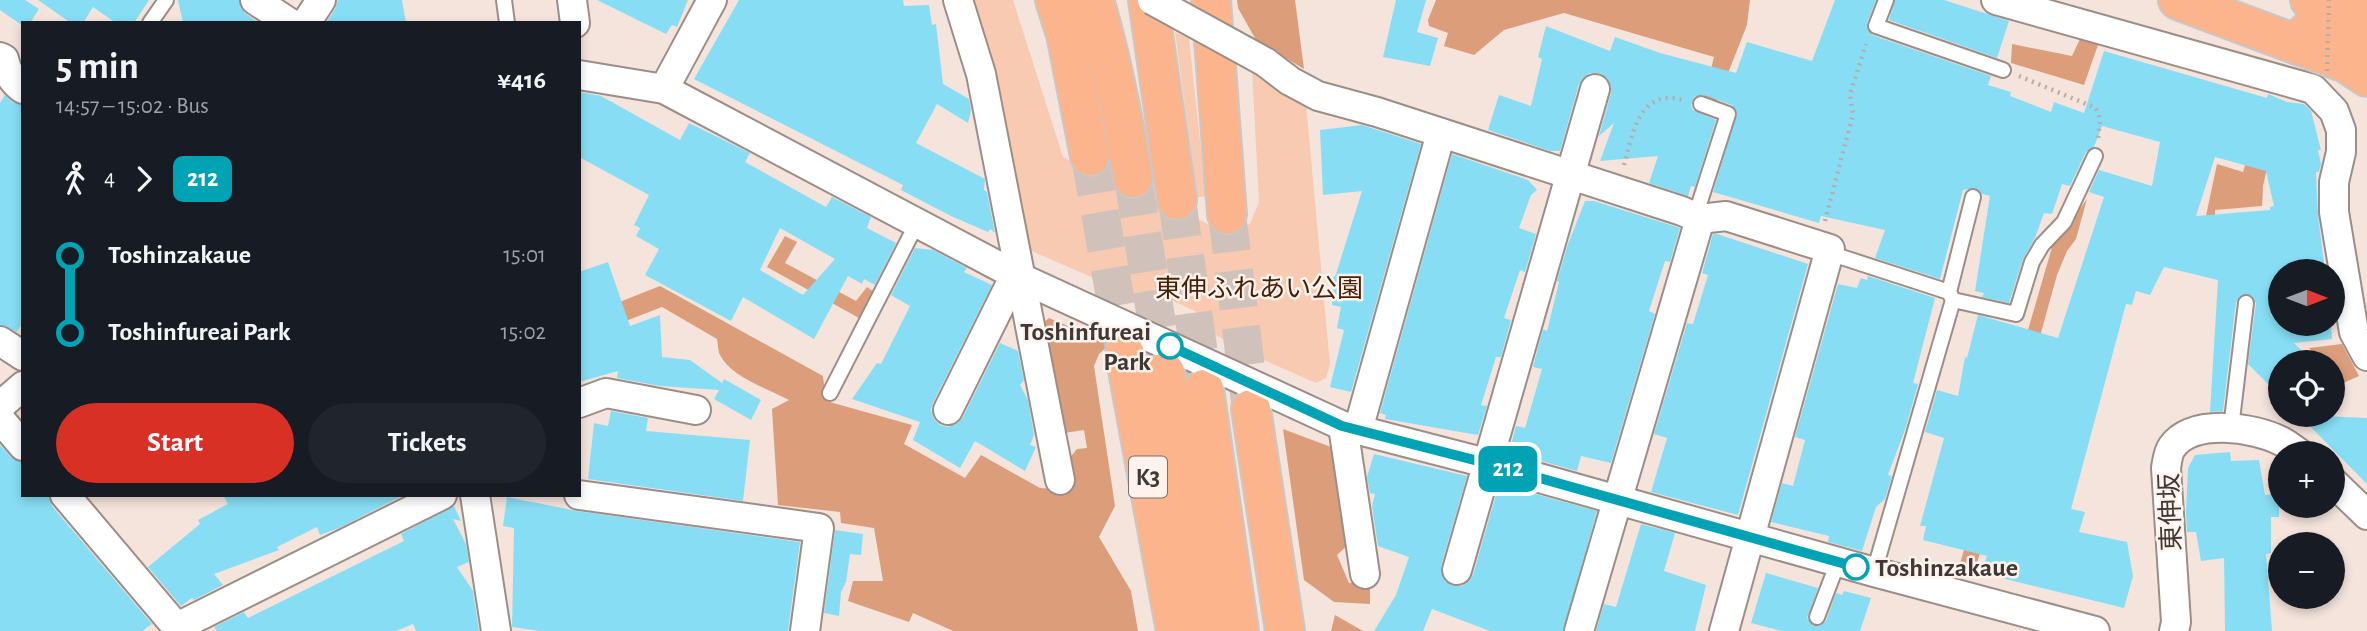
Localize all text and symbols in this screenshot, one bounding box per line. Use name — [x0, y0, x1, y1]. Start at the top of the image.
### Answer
text: 5 min — [56, 48, 139, 86]
text: ¥416 — [497, 67, 546, 93]
text: 14:57 – 15:02 · Bus — [56, 95, 209, 118]
icon: walk — [56, 160, 94, 198]
icon: forward — [125, 160, 163, 198]
text: 4 — [104, 167, 115, 190]
text: 212 — [187, 167, 218, 191]
text: Toshinzakaue — [108, 242, 251, 268]
text: 15:01 — [503, 244, 546, 267]
north arrow — [2268, 259, 2345, 336]
map controls — [2268, 259, 2345, 609]
park label: 東伸ふれあい公園 — [1155, 275, 1363, 302]
text: Toshinfureai Park — [108, 319, 291, 345]
place label: Toshinfureai Park — [1020, 319, 1151, 375]
text: 15:02 — [501, 321, 546, 344]
marker: Toshinfureai Park — [1157, 333, 1183, 359]
button: locate — [2268, 350, 2345, 427]
button: Start — [56, 403, 294, 483]
button: Tickets — [308, 403, 546, 483]
button: + — [2268, 441, 2345, 518]
line badge: 212 — [1468, 446, 1548, 492]
road number: K3 — [1129, 456, 1167, 498]
text: 212 — [1492, 457, 1524, 481]
street label: 東伸坂 — [2156, 473, 2185, 551]
button: − — [2268, 532, 2345, 609]
marker: Toshinzakaue — [1843, 554, 1869, 580]
place label: Toshinzakaue — [1875, 555, 2018, 581]

